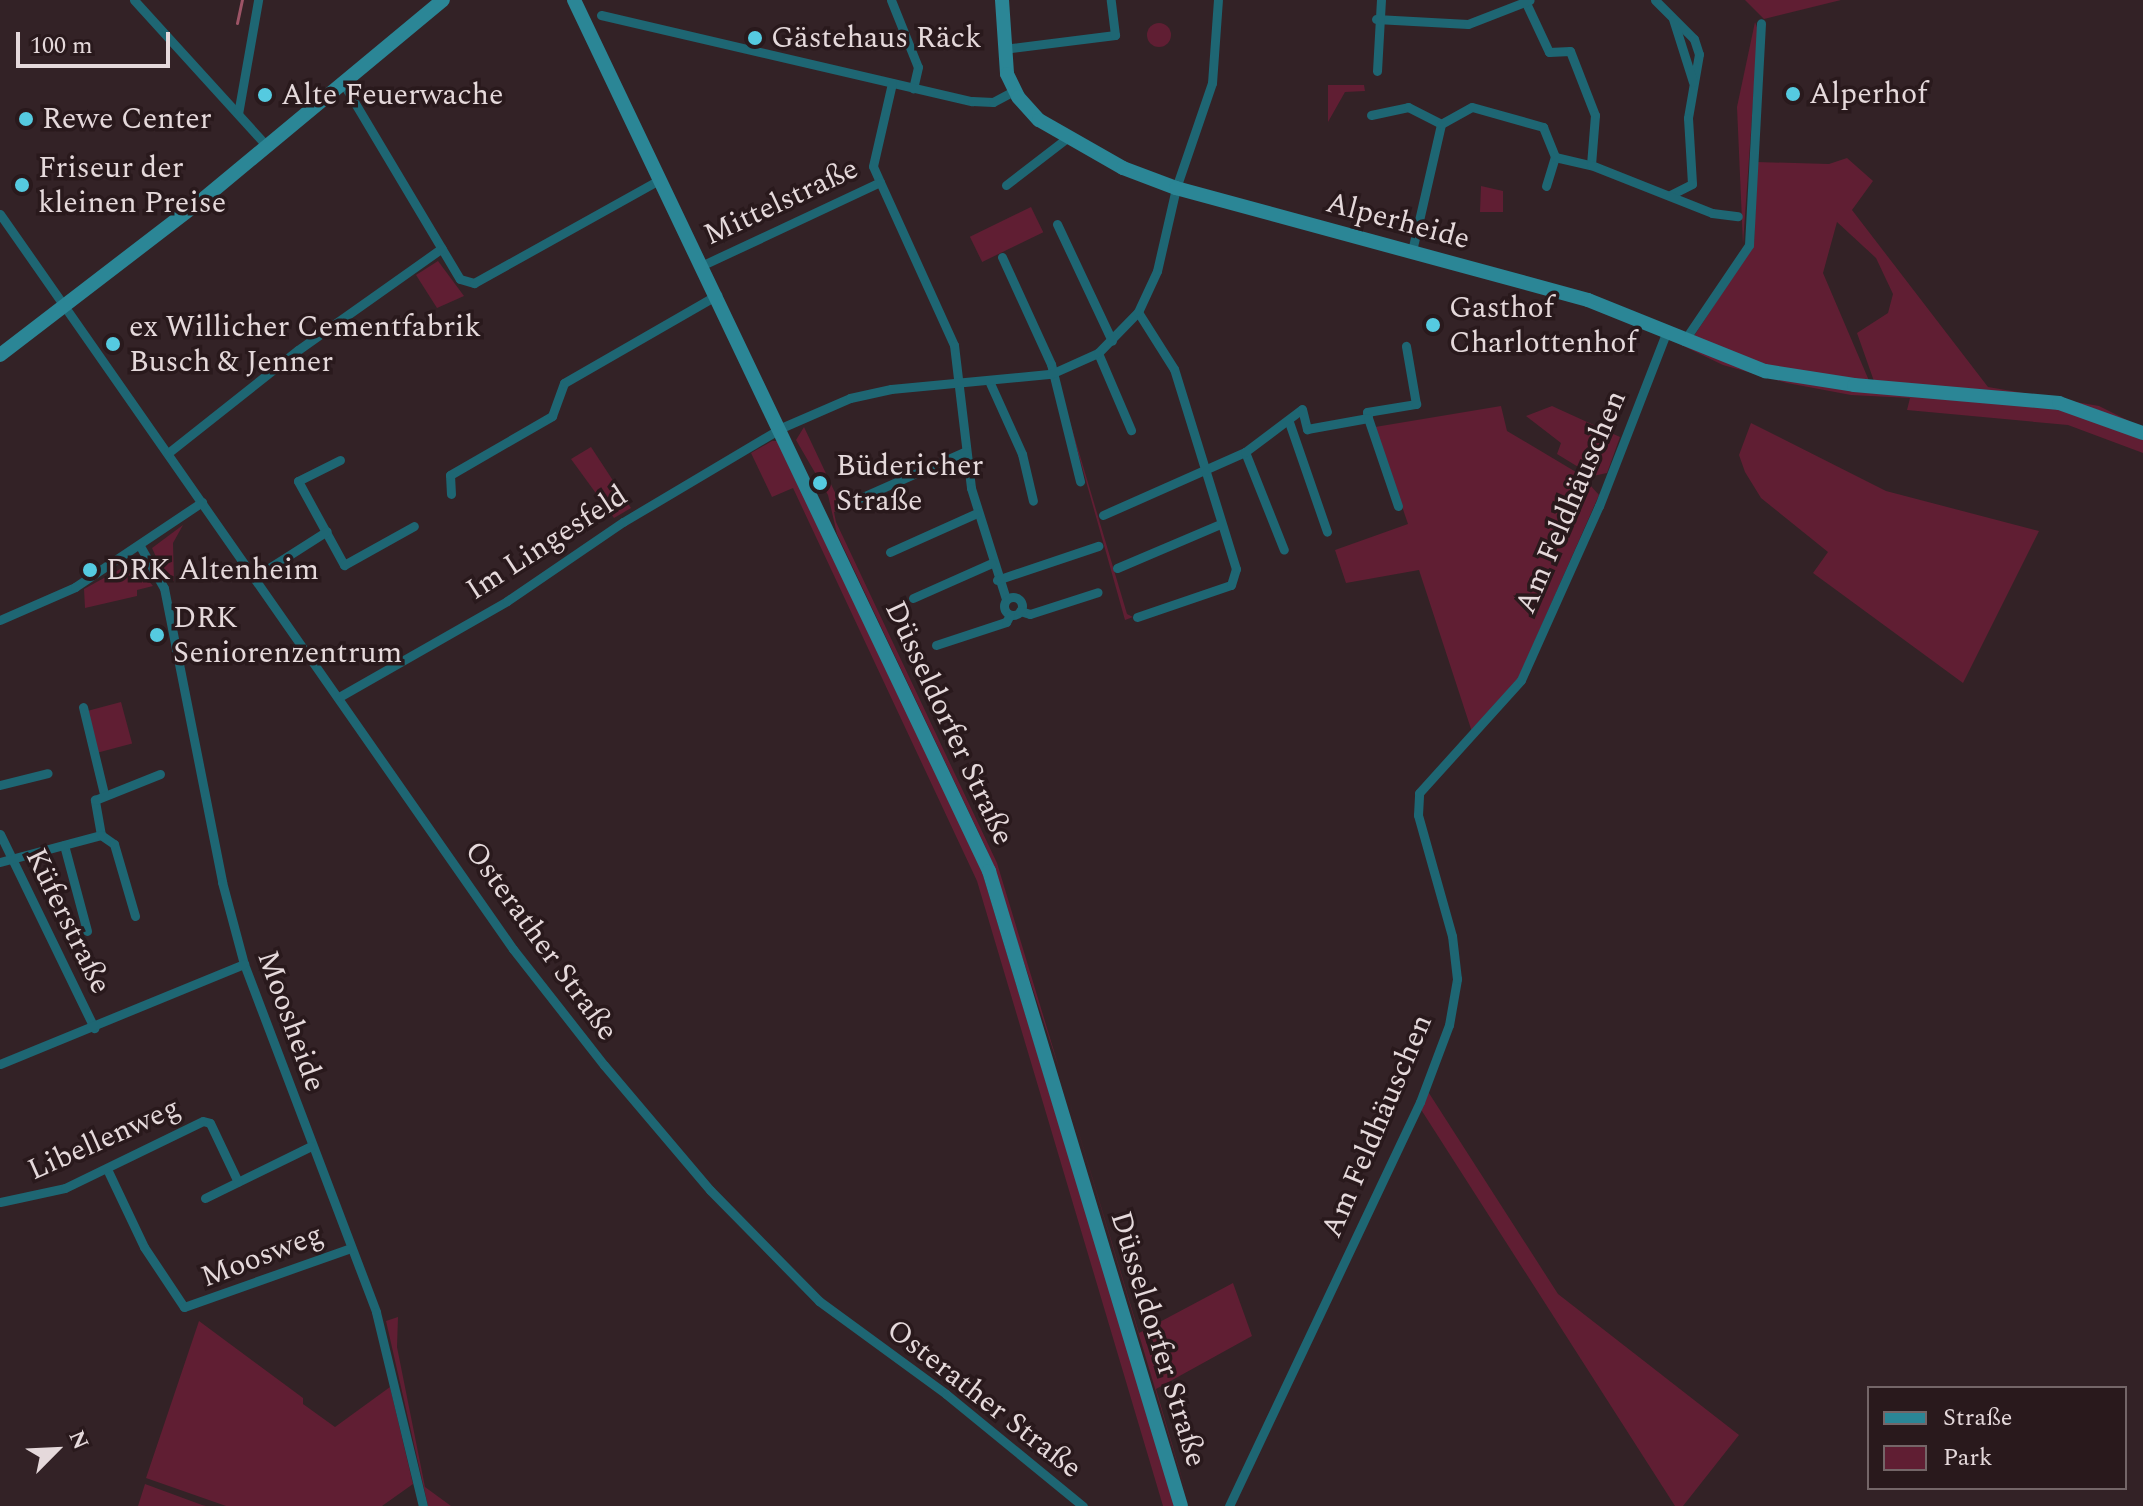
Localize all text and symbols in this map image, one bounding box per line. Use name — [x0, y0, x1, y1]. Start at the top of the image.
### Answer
scale bar — [20, 16, 174, 66]
place label: Gästehaus Räck — [771, 20, 982, 56]
text: 100 m — [30, 28, 93, 64]
marker: Gästehaus Räck — [746, 29, 764, 47]
place label: Alperhof — [1809, 76, 1928, 112]
place label: Alte Feuerwache — [281, 77, 504, 113]
marker: Alperhof — [1784, 85, 1802, 103]
marker: Alte Feuerwache — [256, 86, 274, 104]
place label: Rewe Center — [42, 101, 212, 137]
marker: Rewe Center — [17, 110, 35, 128]
place label: Friseur der kleinen Preise — [38, 150, 226, 220]
street label: Mittelstraße — [698, 151, 864, 253]
marker: Friseur der kleinen Preise — [13, 176, 31, 194]
street label: Alperheide — [1322, 185, 1474, 257]
place label: Gasthof Charlottenhof — [1449, 290, 1637, 360]
place label: ex Willicher Cementfabrik Busch & Jenner — [129, 309, 481, 380]
marker: Gasthof Charlottenhof — [1424, 316, 1442, 334]
marker: ex Willicher Cementfabrik Busch & Jenner — [104, 335, 122, 353]
street label: Am Feldhäuschen — [1508, 385, 1634, 619]
place label: Büdericher Straße — [836, 448, 983, 518]
marker: Büdericher Straße — [811, 474, 829, 492]
street label: Im Lingesfeld — [460, 478, 634, 608]
place label: DRK Altenheim — [106, 552, 319, 588]
marker: DRK Altenheim — [81, 561, 99, 579]
street label: Düsseldorfer Straße — [877, 595, 1021, 851]
place label: DRK Seniorenzentrum — [173, 600, 402, 670]
marker: DRK Seniorenzentrum — [148, 626, 166, 644]
street label: Osterather Straße — [457, 834, 625, 1048]
street label: Küferstraße — [17, 842, 119, 1000]
street label: Moosheide — [249, 946, 333, 1096]
street label: Am Feldhäuschen — [1314, 1009, 1440, 1243]
street label: Libellenweg — [22, 1089, 186, 1189]
street label: Düsseldorfer Straße — [1102, 1207, 1214, 1471]
street label: Moosweg — [196, 1216, 328, 1296]
street label: Osterather Straße — [879, 1312, 1089, 1486]
legend — [1867, 1386, 2127, 1490]
text: Straße — [1943, 1400, 2012, 1436]
north arrow — [16, 1410, 96, 1490]
text: N — [60, 1425, 97, 1455]
text: Park — [1943, 1440, 1993, 1476]

